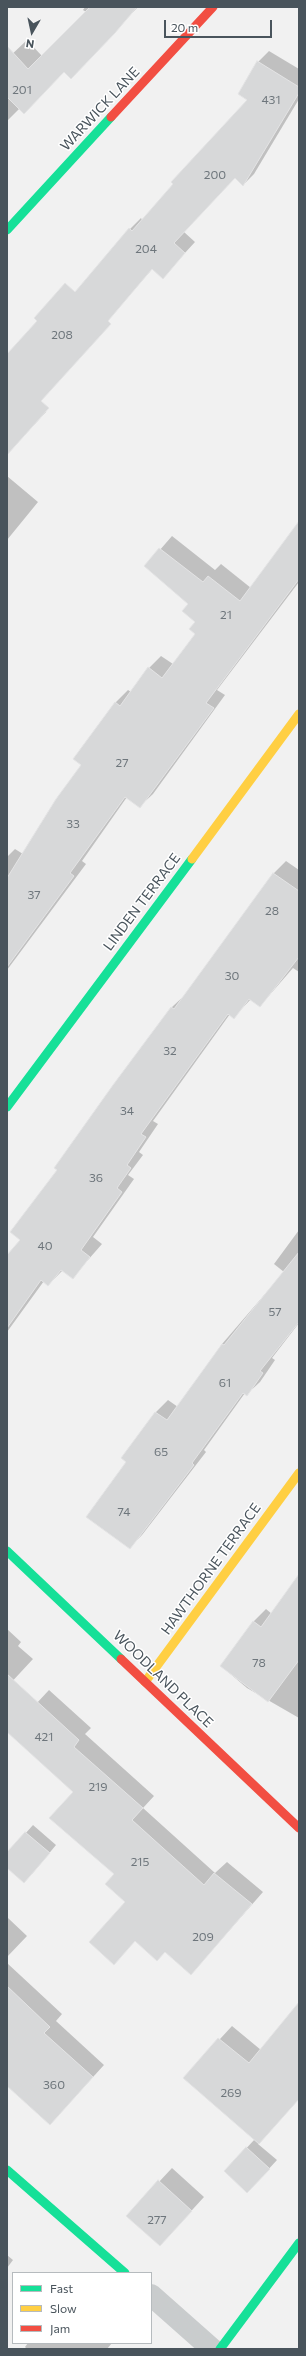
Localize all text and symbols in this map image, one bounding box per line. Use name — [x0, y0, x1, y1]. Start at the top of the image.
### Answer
north arrow — [12, 12, 52, 52]
scale bar — [166, 12, 274, 38]
text: 20 m — [171, 20, 198, 34]
text: N — [25, 37, 35, 51]
street label: WARWICK LANE — [57, 64, 143, 154]
house number: 201 — [12, 83, 32, 97]
house number: 431 — [261, 93, 281, 107]
house number: 200 — [204, 168, 226, 182]
house number: 204 — [135, 242, 157, 256]
house number: 208 — [51, 328, 73, 342]
house number: 21 — [220, 608, 232, 622]
house number: 27 — [116, 756, 128, 770]
house number: 33 — [66, 817, 80, 831]
street label: LINDEN TERRACE — [100, 850, 184, 954]
house number: 37 — [27, 888, 41, 902]
house number: 28 — [265, 904, 279, 918]
house number: 30 — [225, 969, 239, 983]
house number: 32 — [163, 1044, 177, 1058]
house number: 34 — [120, 1104, 134, 1118]
house number: 36 — [89, 1171, 103, 1185]
house number: 40 — [37, 1239, 53, 1253]
house number: 57 — [268, 1305, 282, 1319]
house number: 61 — [219, 1376, 231, 1390]
house number: 65 — [154, 1445, 168, 1459]
street label: HAWTHORNE TERRACE — [158, 1500, 264, 1638]
house number: 74 — [118, 1505, 130, 1519]
street label: WOODLAND PLACE — [110, 1627, 216, 1731]
house number: 78 — [252, 1656, 266, 1670]
house number: 421 — [35, 1730, 53, 1744]
house number: 219 — [88, 1780, 108, 1794]
house number: 215 — [131, 1855, 149, 1869]
house number: 209 — [192, 1930, 214, 1944]
house number: 360 — [43, 2078, 65, 2092]
house number: 269 — [220, 2086, 242, 2100]
house number: 277 — [147, 2213, 167, 2227]
legend — [12, 2272, 152, 2344]
text: Fast — [50, 2281, 73, 2295]
text: Slow — [50, 2301, 77, 2315]
text: Jam — [50, 2321, 70, 2335]

